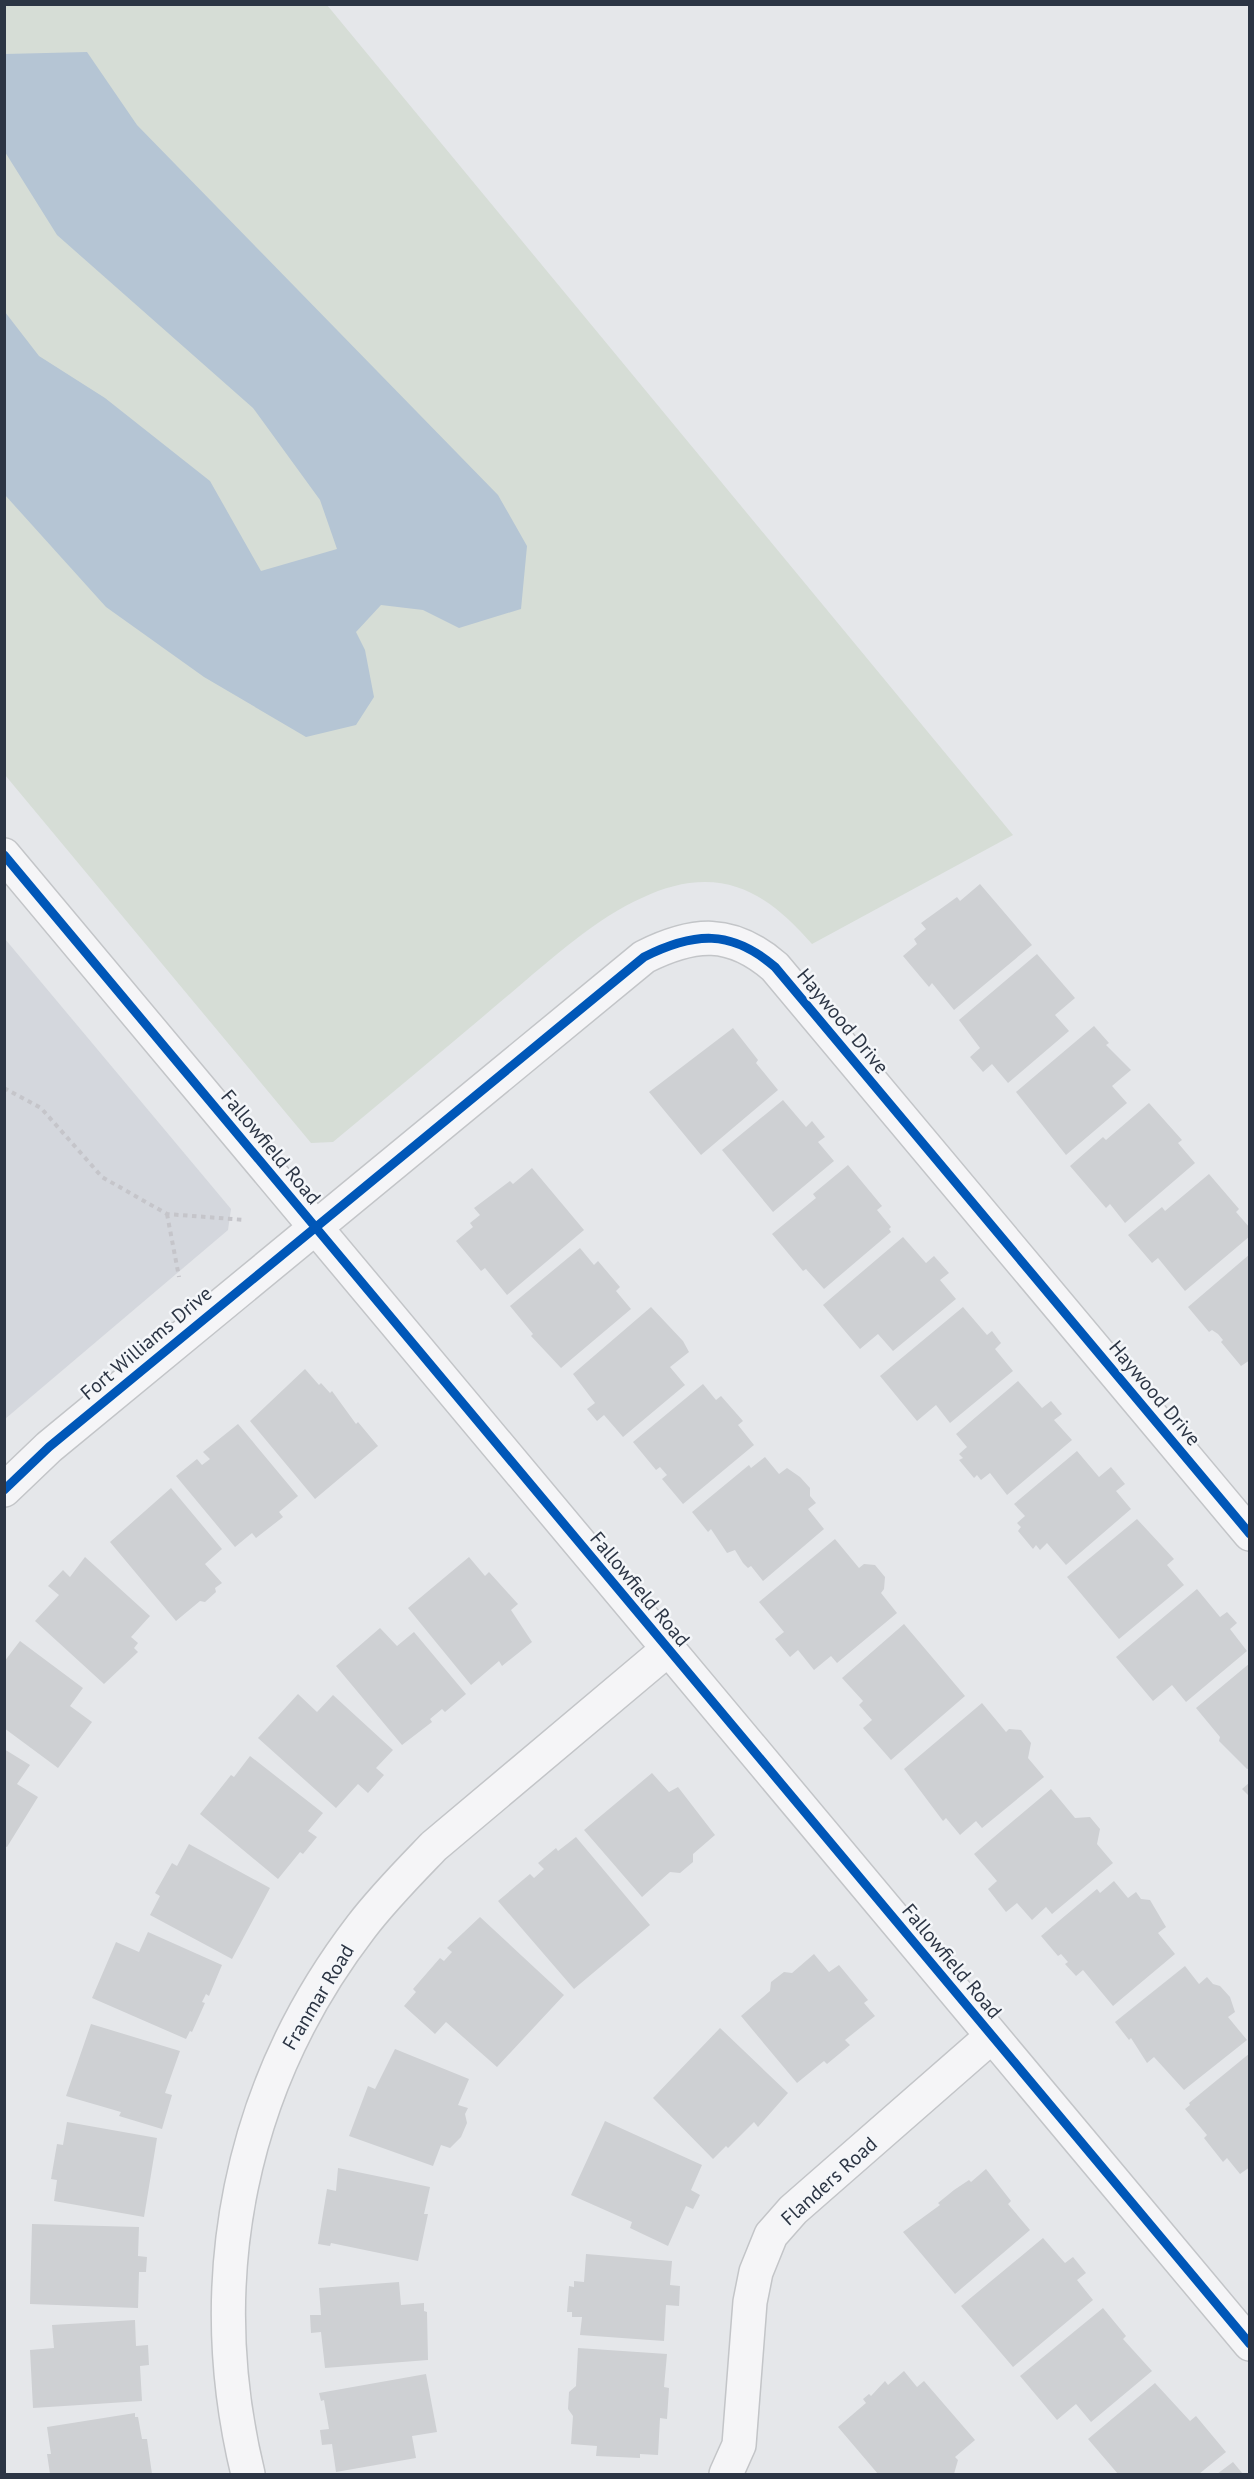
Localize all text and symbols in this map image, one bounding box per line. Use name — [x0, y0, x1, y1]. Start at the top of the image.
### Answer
street label: Haywood Drive — [791, 963, 895, 1079]
street label: Fallowfield Road — [215, 1084, 327, 1210]
street label: Fort Williams Drive — [75, 1280, 217, 1406]
street label: Haywood Drive — [1103, 1335, 1207, 1451]
street label: Fallowfield Road — [584, 1526, 696, 1652]
street label: Fallowfield Road — [896, 1898, 1008, 2024]
street label: Franmar Road — [276, 1939, 360, 2055]
street label: Flanders Road — [775, 2131, 883, 2231]

